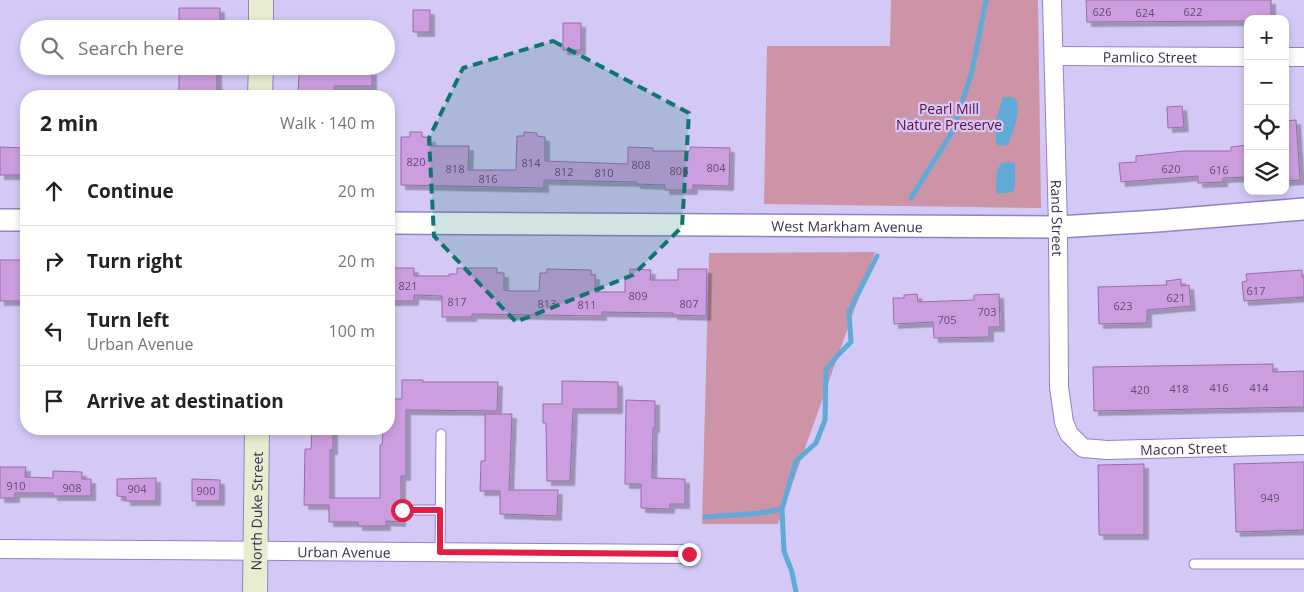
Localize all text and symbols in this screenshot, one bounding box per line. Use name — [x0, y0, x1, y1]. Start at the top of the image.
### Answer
house number: 626 — [1093, 4, 1111, 19]
house number: 622 — [1184, 4, 1202, 19]
house number: 624 — [1136, 5, 1155, 20]
map controls — [1244, 15, 1289, 195]
button: + — [1244, 15, 1289, 60]
search box — [20, 20, 395, 75]
icon: search — [38, 34, 66, 62]
text: Search here — [78, 35, 184, 61]
street label: Pamlico Street — [1103, 47, 1197, 66]
button: − — [1244, 60, 1289, 105]
park label: Pearl Mill Nature Preserve — [896, 99, 1002, 134]
button: locate — [1244, 105, 1289, 150]
text: 2 min — [40, 109, 98, 137]
text: Walk · 140 m — [280, 112, 375, 134]
button: layers — [1244, 150, 1289, 195]
house number: 820 — [407, 154, 425, 169]
house number: 814 — [522, 155, 541, 170]
house number: 808 — [632, 157, 650, 172]
house number: 804 — [707, 160, 726, 175]
house number: 818 — [446, 161, 464, 176]
house number: 620 — [1162, 161, 1180, 176]
house number: 616 — [1210, 162, 1228, 177]
house number: 806 — [670, 163, 688, 178]
house number: 812 — [555, 164, 573, 179]
house number: 810 — [595, 165, 613, 180]
house number: 816 — [479, 171, 497, 186]
icon: ahead — [40, 177, 68, 205]
text: Continue — [87, 178, 174, 204]
street label: Rand Street — [1047, 179, 1068, 256]
text: 20 m — [338, 180, 375, 202]
street label: West Markham Avenue — [771, 216, 923, 236]
icon: right — [40, 247, 68, 275]
text: Turn right — [87, 248, 182, 274]
text: 20 m — [338, 250, 375, 272]
house number: 821 — [399, 278, 417, 293]
house number: 617 — [1247, 283, 1265, 298]
house number: 809 — [629, 288, 647, 303]
house number: 621 — [1167, 290, 1185, 305]
house number: 817 — [448, 294, 466, 309]
house number: 813 — [538, 296, 556, 311]
house number: 807 — [680, 296, 698, 311]
house number: 811 — [578, 297, 596, 312]
house number: 623 — [1114, 298, 1132, 313]
house number: 703 — [978, 304, 996, 319]
text: Turn left — [87, 307, 169, 333]
house number: 705 — [938, 312, 956, 327]
icon: left — [40, 317, 68, 345]
text: 100 m — [329, 320, 375, 342]
text: Urban Avenue — [87, 333, 194, 355]
house number: 416 — [1210, 380, 1228, 395]
house number: 414 — [1250, 380, 1269, 395]
house number: 418 — [1170, 381, 1188, 396]
house number: 420 — [1131, 382, 1149, 397]
icon: arrive — [40, 387, 68, 415]
text: Arrive at destination — [87, 388, 284, 414]
street label: Macon Street — [1140, 437, 1227, 459]
street label: North Duke Street — [246, 452, 266, 570]
house number: 910 — [7, 478, 25, 493]
house number: 908 — [63, 480, 81, 495]
house number: 904 — [128, 481, 147, 496]
house number: 900 — [197, 483, 215, 498]
house number: 949 — [1261, 490, 1279, 505]
route start — [391, 499, 414, 522]
street label: Urban Avenue — [297, 542, 391, 561]
route end — [678, 543, 701, 566]

